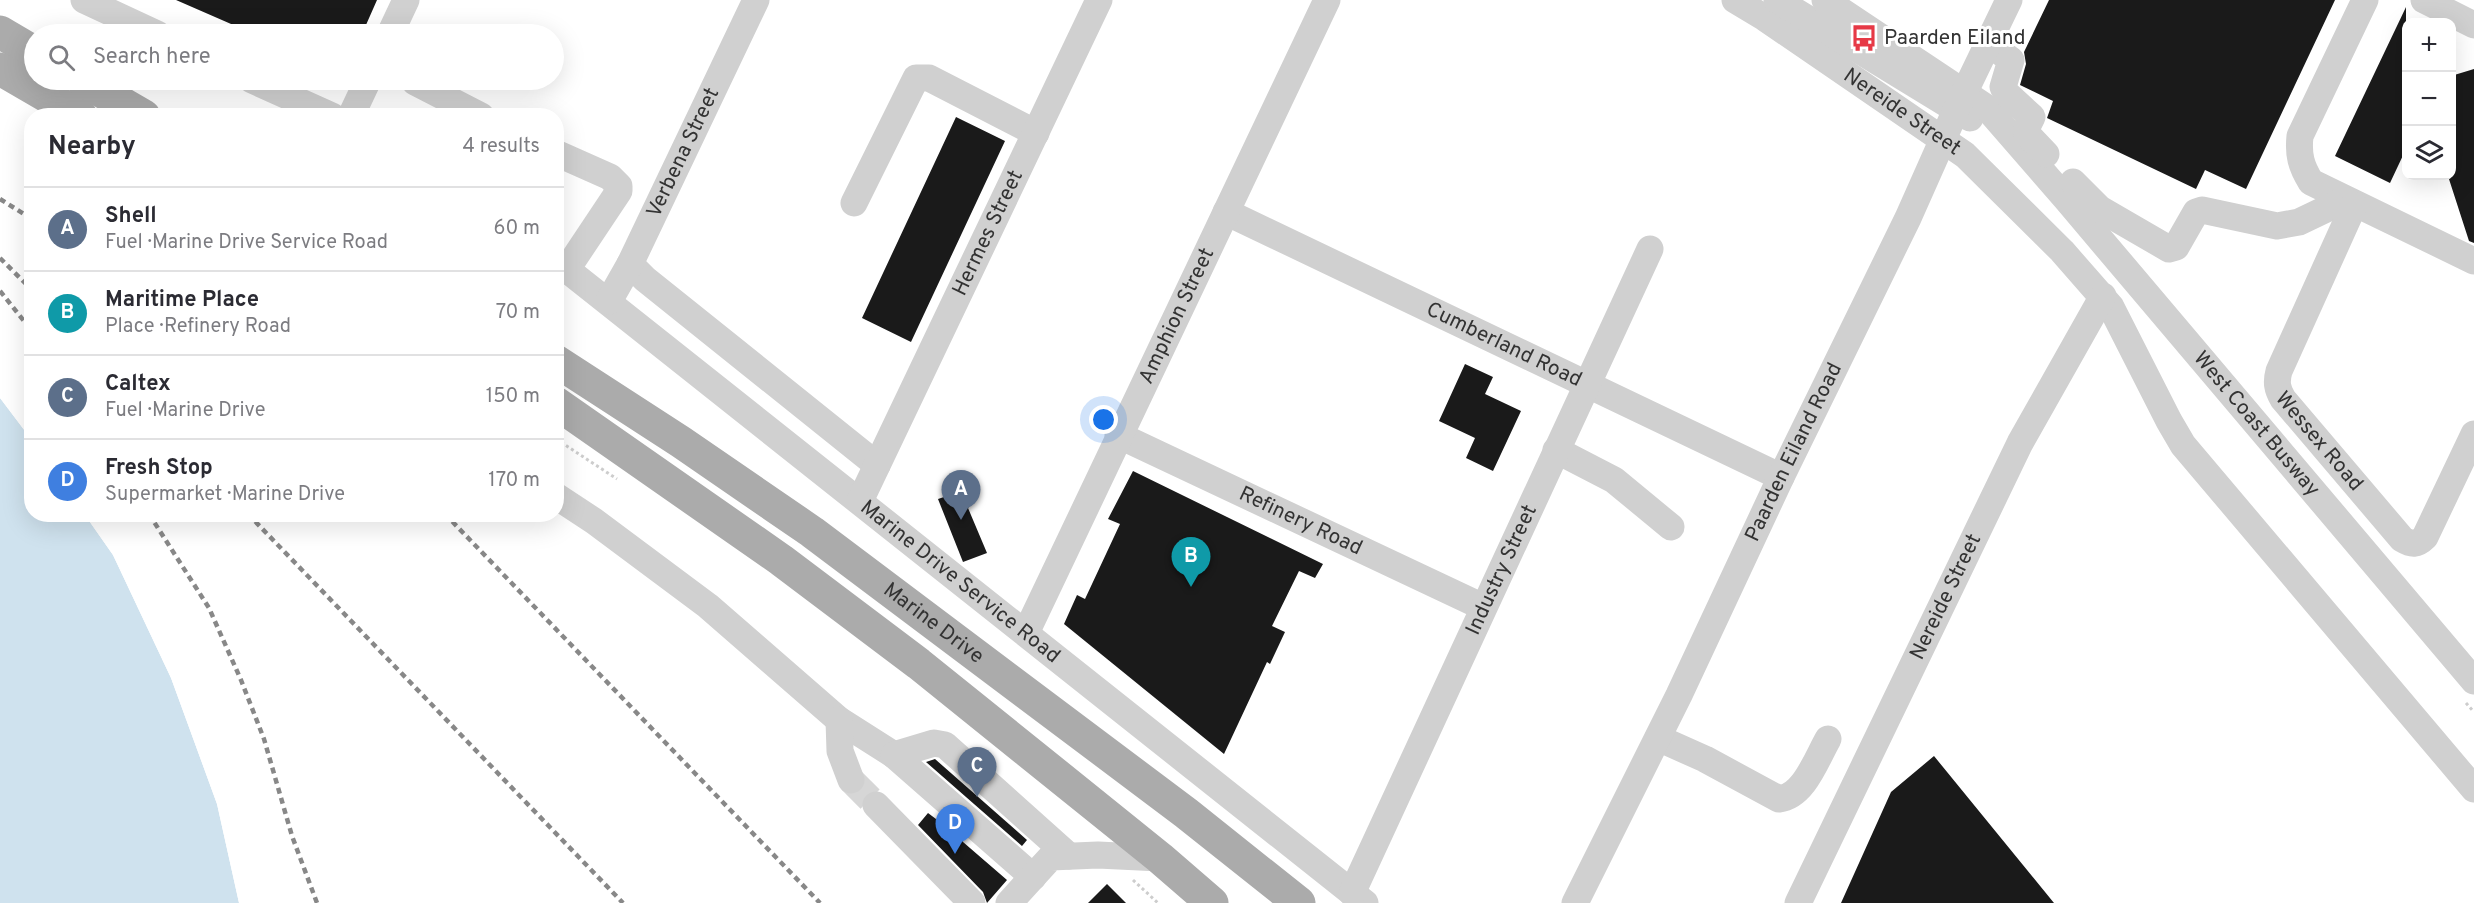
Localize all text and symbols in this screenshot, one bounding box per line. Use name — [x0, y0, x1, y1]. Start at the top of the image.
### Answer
map controls — [2402, 18, 2456, 180]
button: + — [2402, 18, 2456, 72]
bus stop icon: Paarden Eiland — [1849, 23, 1879, 53]
search box — [24, 24, 564, 90]
place label: Paarden Eiland — [1884, 25, 2026, 52]
icon: search — [45, 41, 78, 74]
text: Search here — [93, 44, 211, 71]
street label: Nereide Street — [1838, 62, 1966, 162]
button: − — [2402, 72, 2456, 126]
street label: Verbena Street — [641, 83, 726, 222]
button: layers — [2402, 126, 2456, 180]
text: Nearby — [48, 131, 136, 164]
text: 4 results — [463, 134, 540, 160]
street label: Hermes Street — [946, 166, 1029, 300]
text: Shell — [105, 203, 157, 230]
text: A — [60, 216, 75, 242]
text: 60 m — [494, 216, 540, 242]
text: Fuel · Marine Drive Service Road — [105, 230, 388, 256]
street label: Amphion Street — [1133, 244, 1221, 388]
text: Maritime Place — [105, 287, 259, 314]
street label: Cumberland Road — [1422, 296, 1586, 393]
text: B — [61, 300, 74, 326]
text: 70 m — [496, 300, 540, 326]
text: Place · Refinery Road — [105, 314, 291, 340]
street label: West Coast Busway — [2187, 346, 2326, 502]
street label: Paarden Eiland Road — [1739, 358, 1848, 546]
text: Caltex — [105, 371, 171, 398]
text: C — [61, 384, 74, 410]
text: 150 m — [486, 384, 540, 410]
street label: Wessex Road — [2269, 386, 2369, 497]
text: Fuel · Marine Drive — [105, 398, 266, 424]
your location — [1089, 405, 1118, 434]
text: Fresh Stop — [105, 455, 213, 482]
text: D — [60, 468, 75, 494]
text: 170 m — [488, 468, 540, 494]
pin: A — [942, 470, 980, 520]
street label: Refinery Road — [1235, 480, 1367, 562]
text: Supermarket · Marine Drive — [105, 482, 345, 508]
street label: Marine Drive Service Road — [857, 494, 1065, 670]
street label: Industry Street — [1460, 500, 1543, 639]
street label: Nereide Street — [1904, 529, 1988, 664]
pin: B — [1172, 538, 1210, 587]
street label: Marine Drive — [879, 577, 989, 669]
pin: C — [958, 748, 996, 797]
pin: D — [936, 804, 974, 854]

